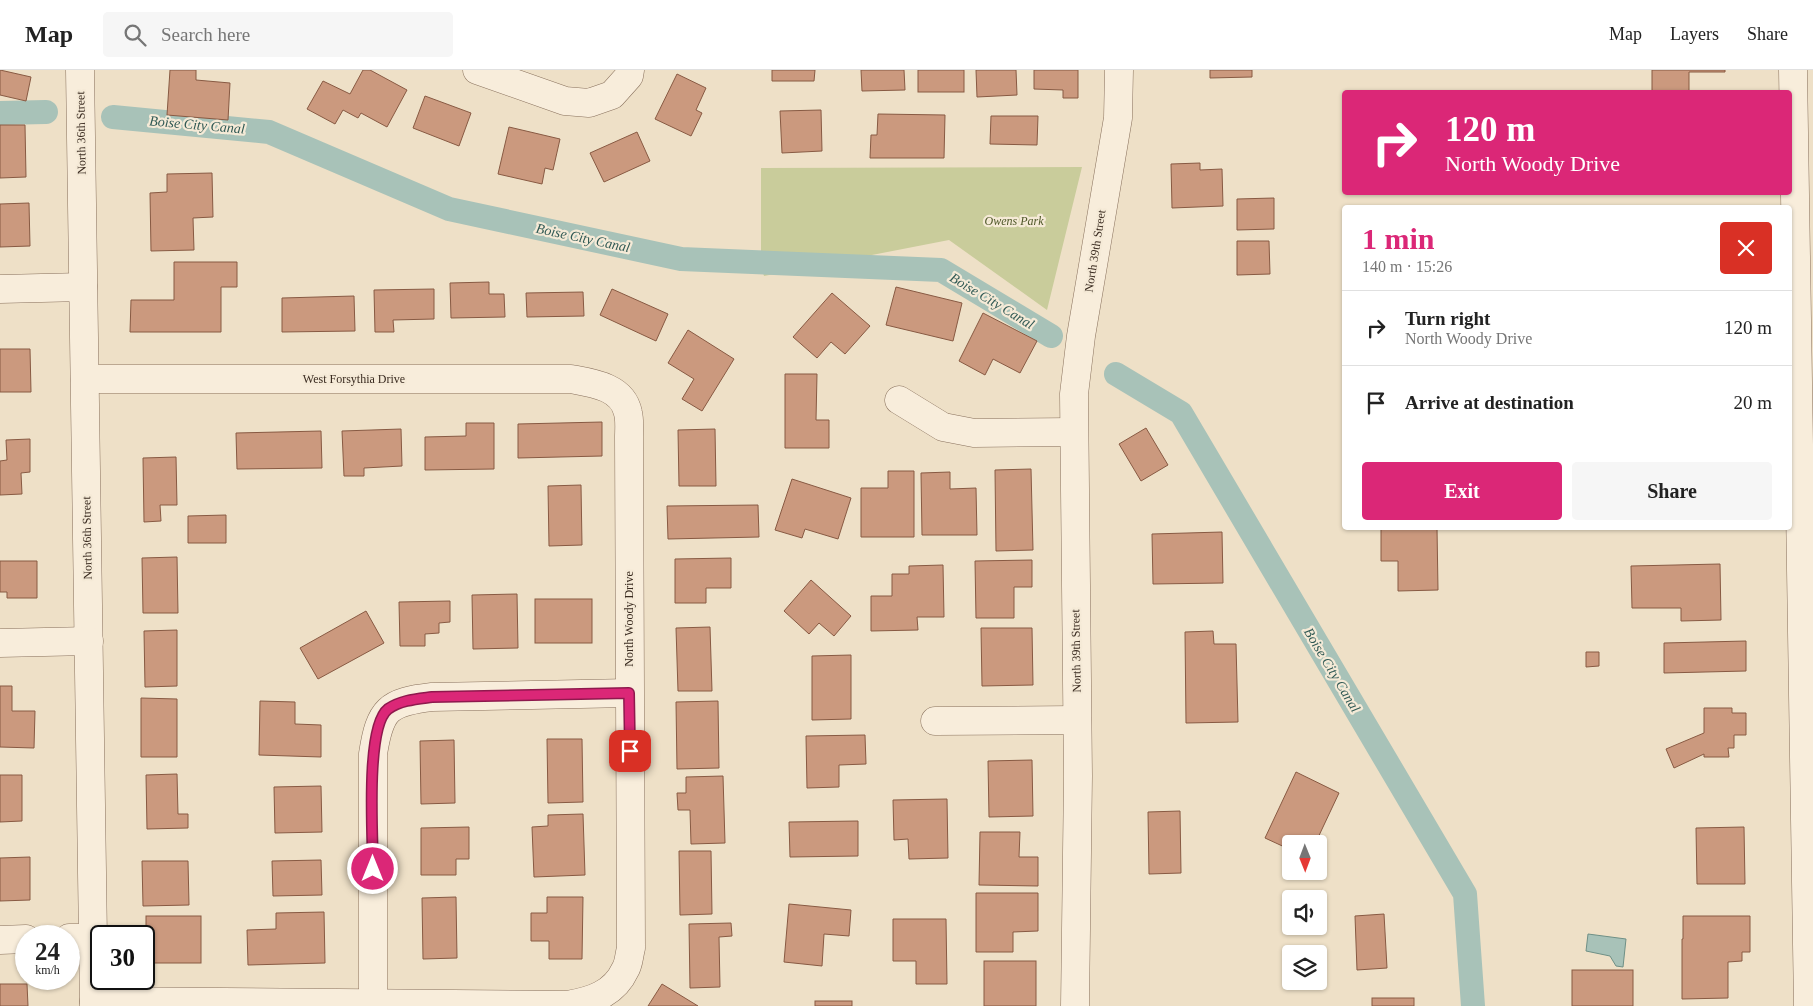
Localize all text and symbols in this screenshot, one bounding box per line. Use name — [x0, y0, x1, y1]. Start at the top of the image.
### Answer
search box — [103, 12, 453, 57]
text: Map — [25, 21, 73, 47]
icon: search — [121, 21, 149, 49]
text: Search here — [161, 24, 250, 45]
text: Map — [1609, 24, 1642, 44]
text: Layers — [1670, 24, 1719, 44]
text: Share — [1747, 24, 1788, 44]
street label: North 36th Street — [73, 91, 89, 175]
icon: right — [1362, 110, 1427, 175]
text: 120 m — [1445, 110, 1535, 149]
water label: Boise City Canal — [149, 113, 245, 137]
text: North Woody Drive — [1445, 151, 1620, 176]
street label: North 39th Street — [1082, 208, 1109, 293]
park label: Owens Park — [985, 214, 1044, 228]
water label: Boise City Canal — [535, 221, 631, 255]
text: 1 min — [1362, 222, 1435, 255]
button: close — [1720, 222, 1772, 274]
text: 140 m · 15:26 — [1362, 258, 1452, 275]
water label: Boise City Canal — [947, 270, 1037, 332]
text: Turn right — [1405, 308, 1490, 329]
icon: right — [1362, 314, 1390, 342]
text: 120 m — [1724, 317, 1772, 338]
text: North Woody Drive — [1405, 330, 1532, 347]
street label: West Forsythia Drive — [303, 372, 405, 386]
icon: arrive — [1362, 389, 1390, 417]
text: Arrive at destination — [1405, 392, 1574, 413]
text: 20 m — [1733, 392, 1772, 413]
button: Exit — [1362, 462, 1562, 520]
button: Share — [1572, 462, 1772, 520]
street label: North 36th Street — [79, 496, 95, 580]
street label: North Woody Drive — [622, 571, 636, 667]
street label: North 39th Street — [1068, 609, 1084, 693]
water label: Boise City Canal — [1301, 625, 1363, 715]
pin — [609, 730, 651, 772]
icon: arrive — [616, 737, 644, 765]
north arrow — [1282, 835, 1328, 880]
map controls — [1282, 835, 1327, 990]
position arrow — [346, 842, 398, 894]
button: sound — [1282, 890, 1327, 935]
speed limit sign: 30 — [90, 925, 155, 990]
text: 24 — [35, 938, 60, 965]
button: layers — [1282, 945, 1327, 990]
text: km/h — [35, 963, 60, 977]

